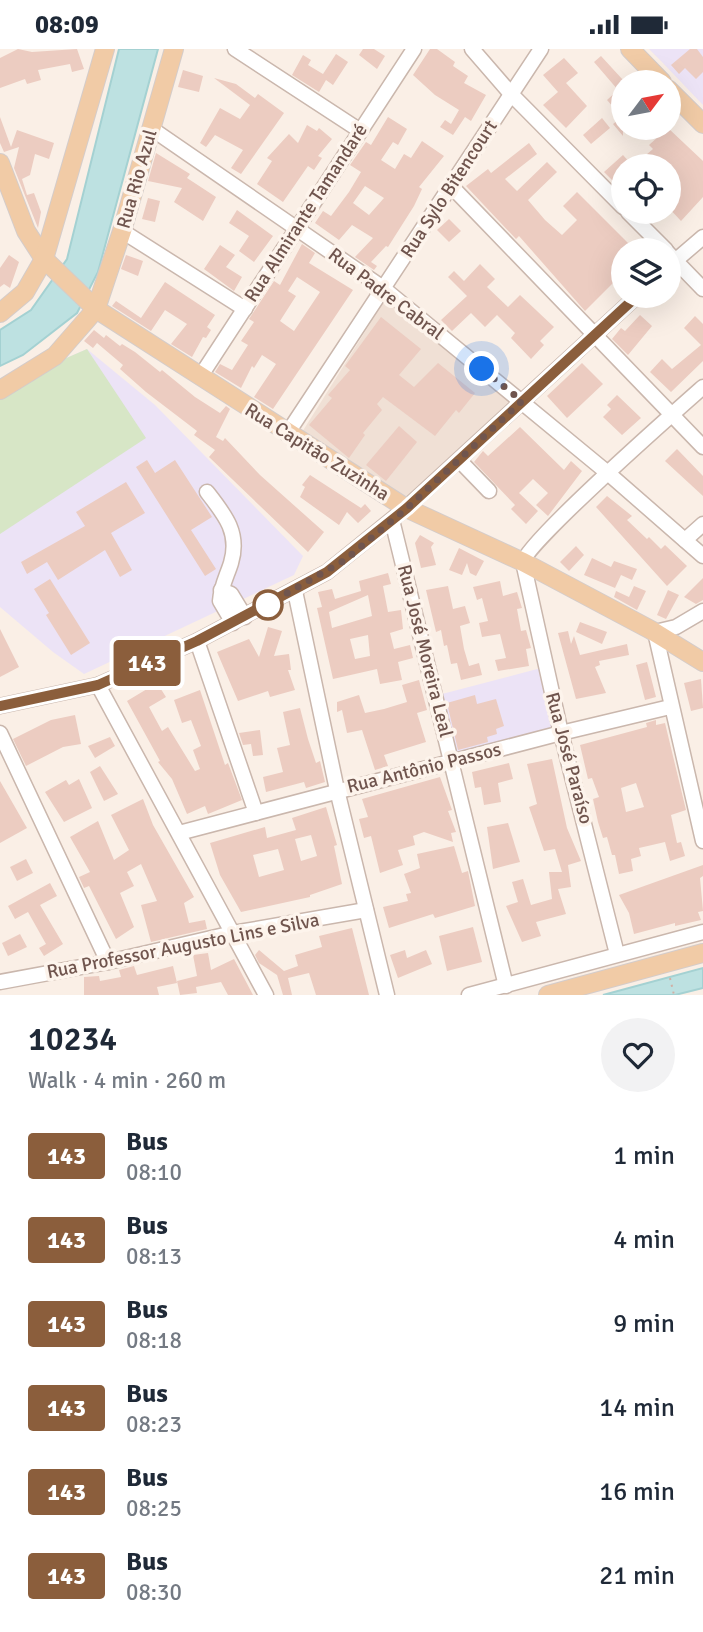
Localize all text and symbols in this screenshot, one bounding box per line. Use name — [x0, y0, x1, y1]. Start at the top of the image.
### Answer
text: 08:09 — [35, 9, 99, 41]
north arrow — [611, 70, 681, 140]
map controls — [611, 70, 681, 308]
street label: Rua Sylo Bitencourt — [395, 115, 503, 263]
street label: Rua Almirante Tamandaré — [239, 119, 373, 307]
street label: Rua Rio Azul — [111, 127, 163, 231]
button: locate — [611, 154, 681, 224]
button: layers — [611, 238, 681, 308]
street label: Rua Padre Cabral — [323, 243, 449, 345]
your location — [464, 351, 499, 386]
street label: Rua Capitão Zuzinha — [240, 398, 394, 506]
street label: Rua José Moreira Leal — [392, 562, 458, 740]
unlabelled marker — [253, 590, 283, 620]
line badge: 143 — [107, 640, 187, 686]
text: 143 — [128, 648, 166, 678]
street label: Rua José Paraíso — [540, 689, 598, 827]
street label: Rua Antônio Passos — [344, 737, 504, 799]
street label: Rua Professor Augusto Lins e Silva — [45, 908, 321, 984]
button: heart — [601, 1018, 675, 1092]
text: 10234 — [28, 1019, 117, 1060]
text: Walk · 4 min · 260 m — [28, 1066, 226, 1095]
text: Bus — [126, 1126, 168, 1158]
text: 1 min — [613, 1140, 675, 1172]
text: 143 — [47, 1141, 86, 1171]
text: 08:10 — [126, 1158, 182, 1187]
text: Bus — [126, 1210, 168, 1242]
text: 4 min — [613, 1224, 675, 1256]
text: 143 — [47, 1225, 86, 1255]
text: 08:13 — [126, 1242, 182, 1271]
text: Bus — [126, 1294, 168, 1326]
text: 9 min — [613, 1308, 675, 1340]
text: 143 — [47, 1309, 86, 1339]
text: 08:18 — [126, 1326, 182, 1355]
text: Bus — [126, 1378, 168, 1410]
text: 14 min — [599, 1392, 675, 1424]
text: 143 — [47, 1393, 86, 1423]
text: 08:23 — [126, 1410, 182, 1439]
text: Bus — [126, 1462, 168, 1494]
text: 16 min — [599, 1476, 675, 1508]
text: 143 — [47, 1477, 86, 1507]
text: 08:25 — [126, 1494, 182, 1523]
text: Bus — [126, 1546, 168, 1578]
text: 21 min — [599, 1560, 675, 1592]
text: 143 — [47, 1561, 86, 1591]
text: 08:30 — [126, 1578, 182, 1607]

